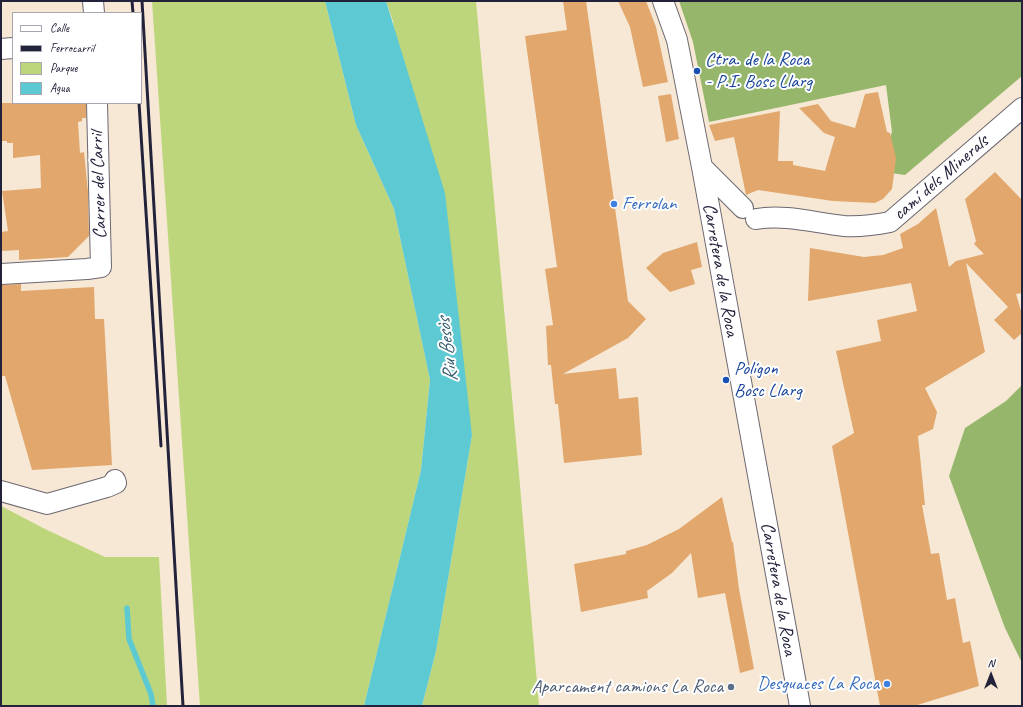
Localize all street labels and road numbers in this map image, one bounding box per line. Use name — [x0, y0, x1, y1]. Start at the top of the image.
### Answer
street label: camí dels Minerals — [889, 130, 993, 226]
street label: Carrer del Carril — [86, 131, 112, 239]
street label: Carretera de la Roca — [697, 202, 743, 338]
street label: Carretera de la Roca — [755, 521, 801, 657]

